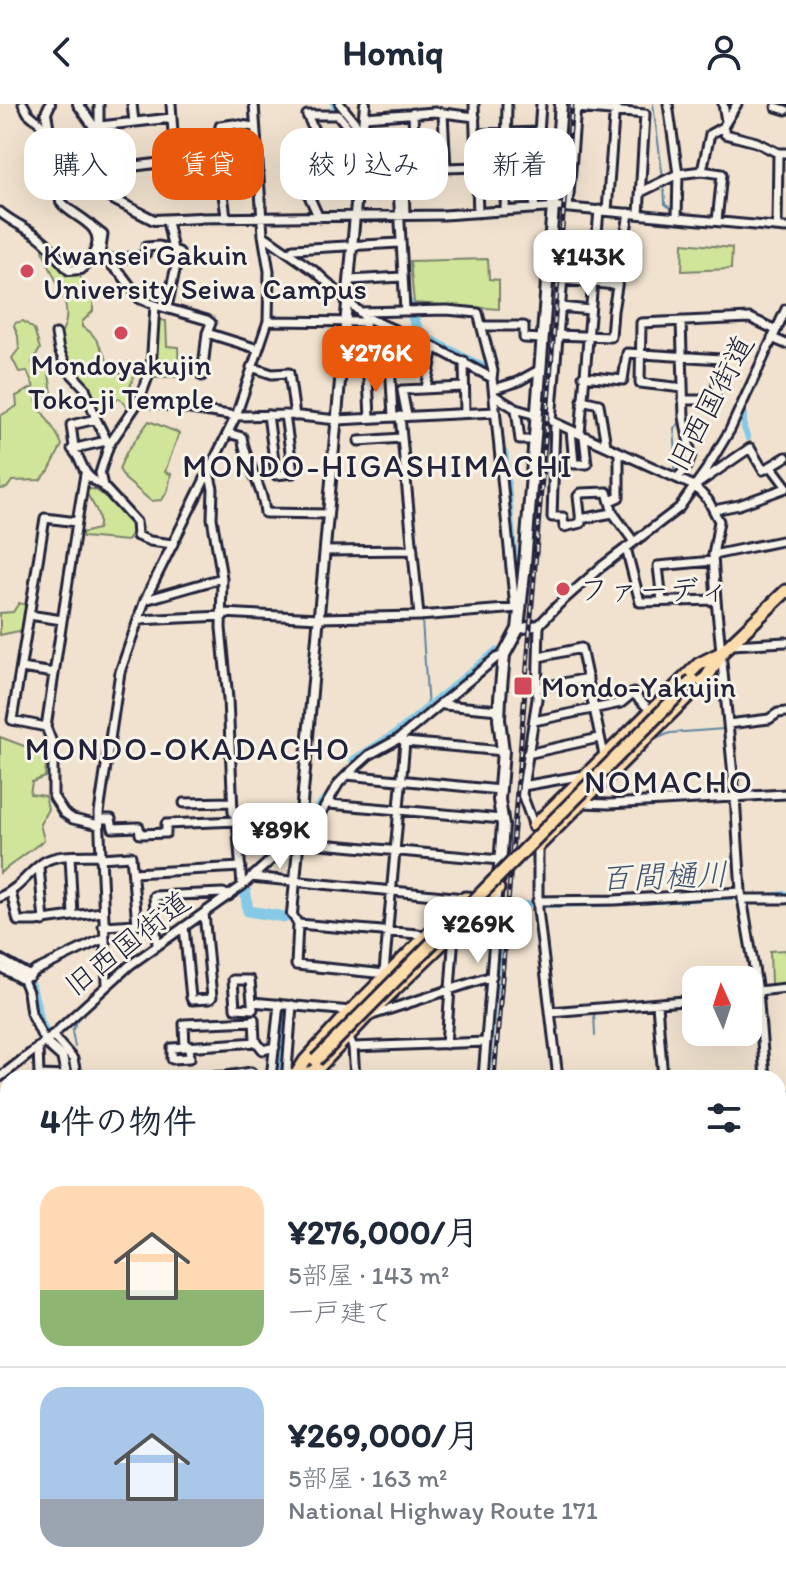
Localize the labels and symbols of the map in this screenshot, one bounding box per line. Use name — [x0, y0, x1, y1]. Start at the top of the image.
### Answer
pin: ¥143K — [532, 230, 644, 298]
place label: Kwansei Gakuin University Seiwa Campus — [43, 236, 367, 307]
marker: Kwansei Gakuin University Seiwa Campus — [18, 262, 36, 280]
marker: Mondoyakujin Toko-ji Temple — [112, 324, 130, 342]
pin: ¥276K — [320, 326, 432, 394]
street label: 旧西国街道 — [658, 328, 762, 478]
place label: Mondoyakujin Toko-ji Temple — [28, 346, 214, 417]
district label: MONDO-HIGASHIMACHI — [182, 447, 574, 485]
place label: ファーディ — [579, 571, 729, 608]
marker: ファーディ — [554, 580, 572, 598]
place label: Mondo-Yakujin — [541, 668, 736, 705]
marker: Mondo-Yakujin — [512, 675, 534, 697]
district label: MONDO-OKADACHO — [25, 730, 351, 768]
district label: NOMACHO — [584, 763, 754, 801]
pin: ¥89K — [233, 803, 327, 871]
water label: 百間樋川 — [599, 855, 729, 897]
street label: 旧西国街道 — [57, 882, 197, 1004]
pin: ¥269K — [422, 897, 534, 965]
north arrow — [682, 966, 762, 1046]

